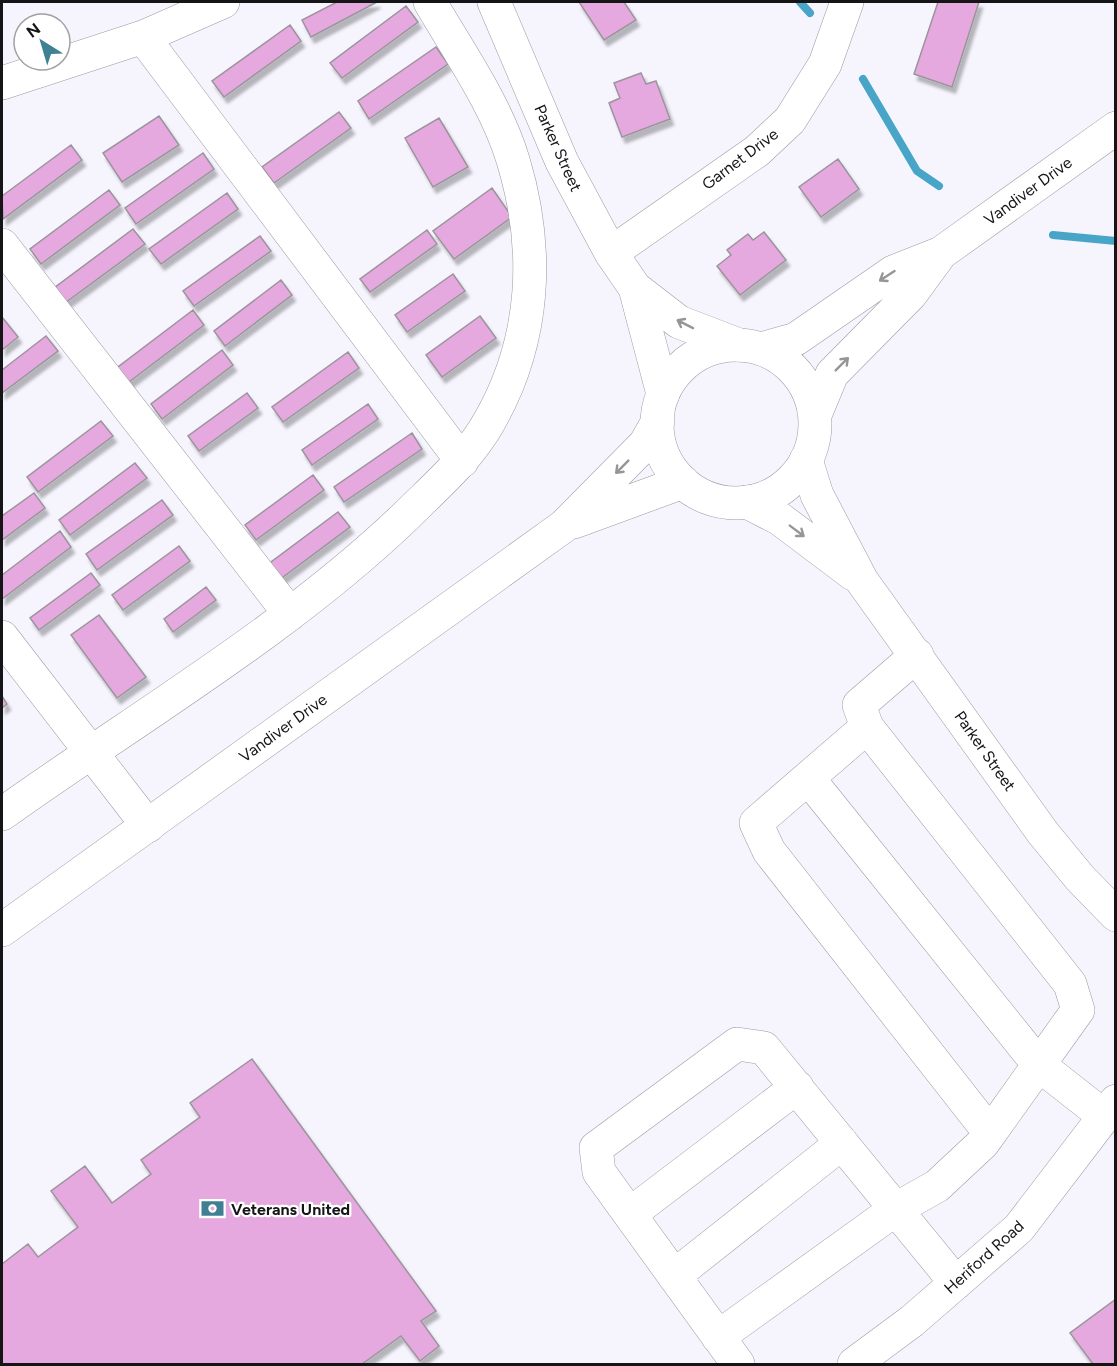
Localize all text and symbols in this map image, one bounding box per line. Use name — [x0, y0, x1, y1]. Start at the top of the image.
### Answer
north arrow — [12, 12, 72, 72]
text: N — [23, 19, 44, 42]
street label: Parker Street — [530, 102, 586, 194]
street label: Garnet Drive — [698, 124, 782, 194]
street label: Vandiver Drive — [980, 153, 1076, 229]
one-way arrow — [879, 271, 896, 283]
one-way arrow — [676, 318, 694, 329]
one-way arrow — [835, 357, 850, 371]
one-way arrow — [615, 459, 630, 474]
one-way arrow — [789, 525, 805, 538]
street label: Vandiver Drive — [235, 690, 331, 766]
street label: Parker Street — [951, 707, 1019, 795]
bank icon: Veterans United — [200, 1196, 226, 1222]
place label: Veterans United — [231, 1200, 350, 1219]
street label: Heriford Road — [940, 1216, 1028, 1298]

